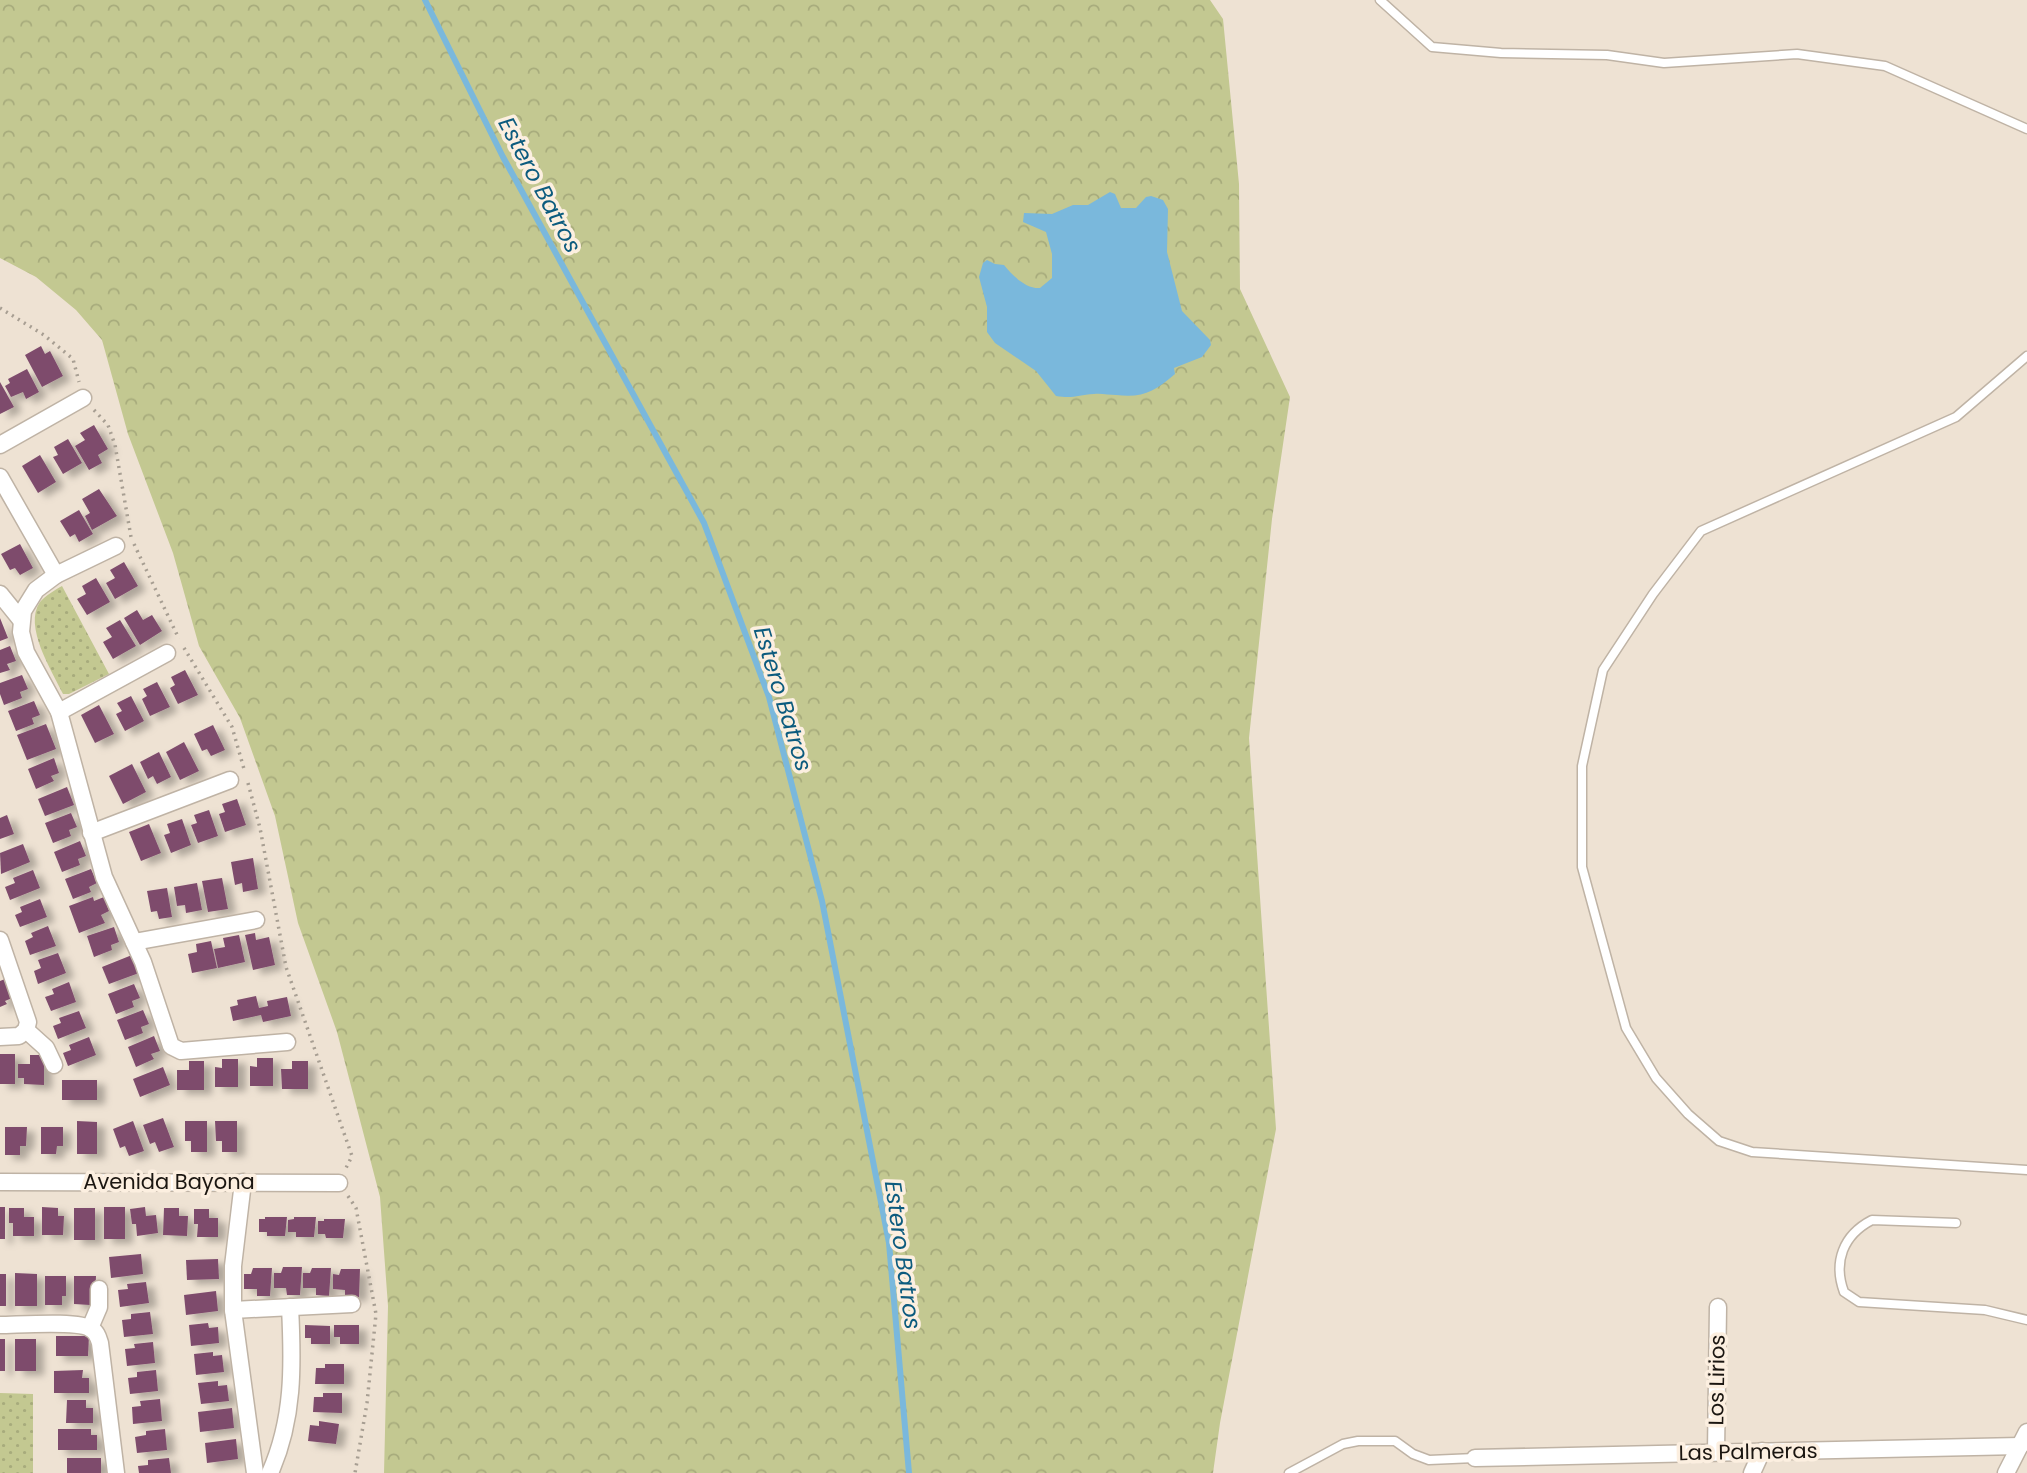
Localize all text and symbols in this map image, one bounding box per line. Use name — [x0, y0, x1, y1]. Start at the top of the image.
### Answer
water label: Estero Batros — [491, 111, 589, 259]
water label: Estero Batros — [746, 623, 820, 775]
street label: Avenida Bayona — [83, 1167, 255, 1196]
water label: Estero Batros — [877, 1179, 929, 1331]
street label: Los Lirios — [1701, 1334, 1732, 1426]
street label: Las Palmeras — [1678, 1436, 1818, 1467]

